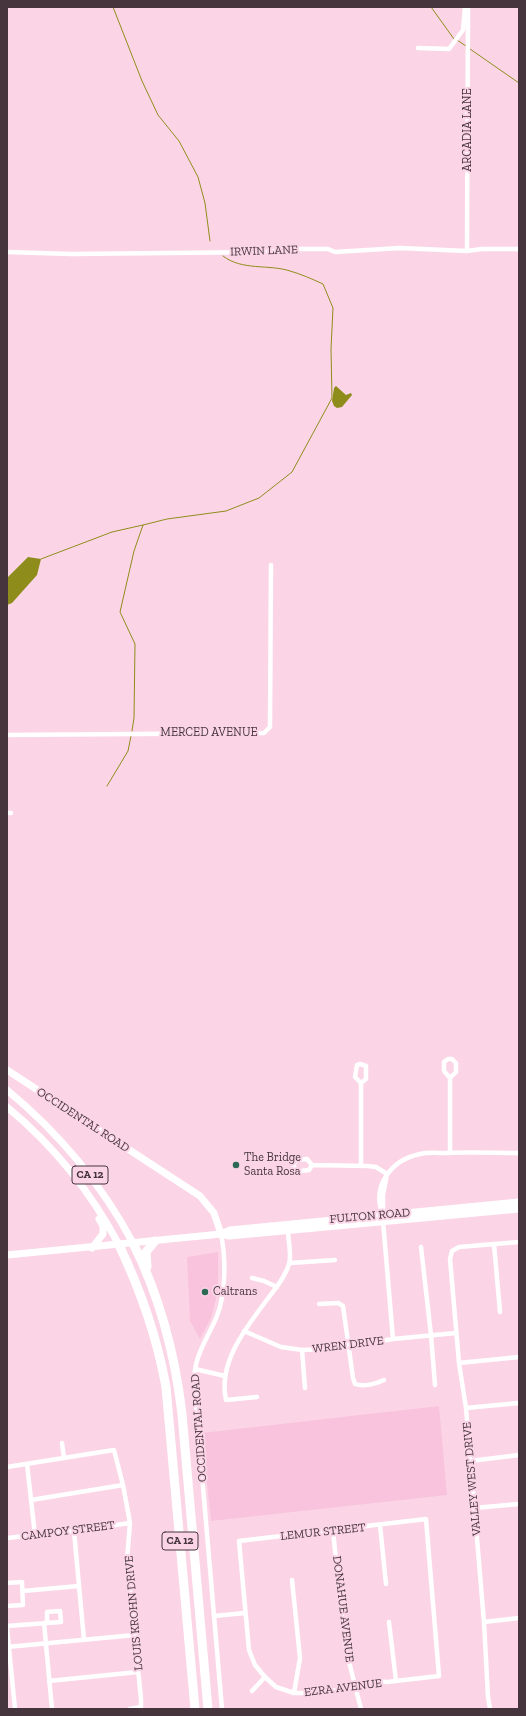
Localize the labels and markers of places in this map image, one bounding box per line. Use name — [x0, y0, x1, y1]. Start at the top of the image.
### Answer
place label: The Bridge Santa Rosa — [244, 1151, 301, 1179]
marker: The Bridge Santa Rosa — [231, 1160, 241, 1170]
place label: Caltrans — [213, 1285, 257, 1299]
marker: Caltrans — [200, 1287, 210, 1297]

